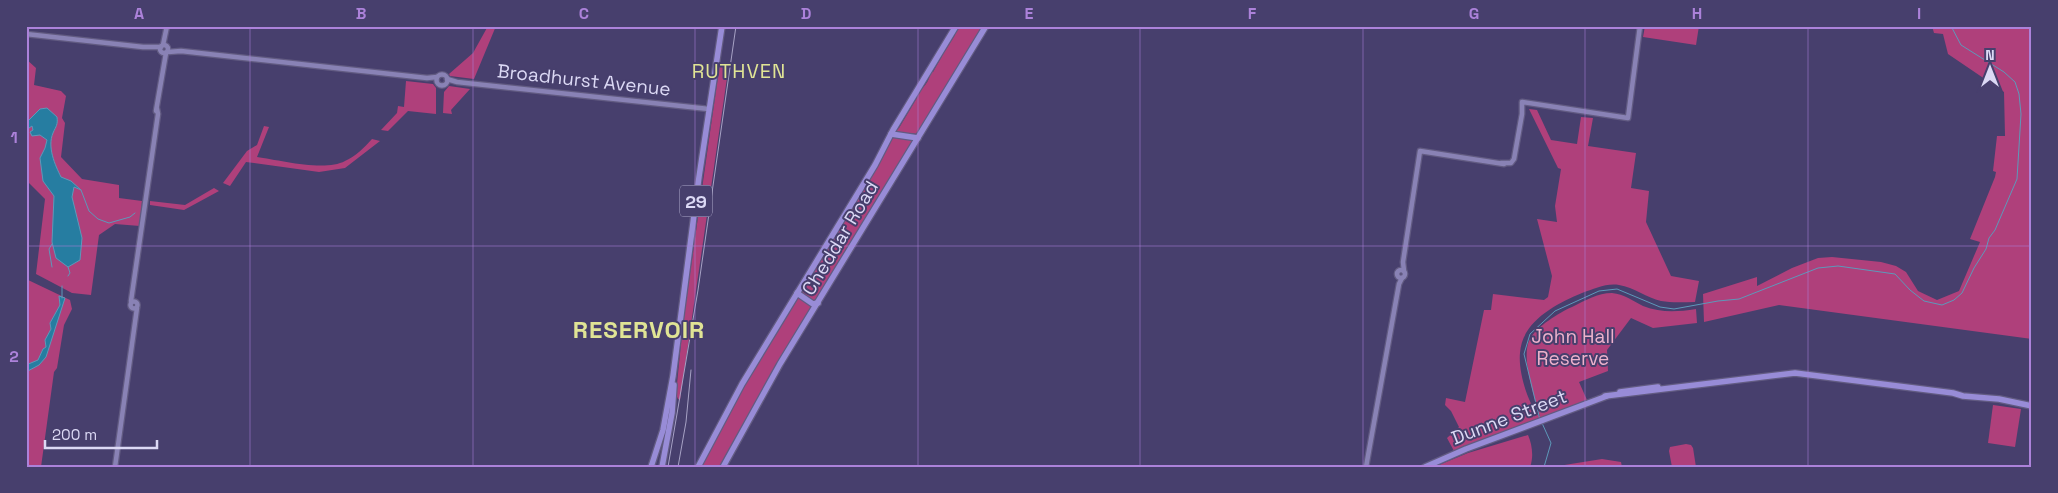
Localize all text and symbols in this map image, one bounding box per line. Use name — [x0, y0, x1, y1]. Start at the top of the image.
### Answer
text: A — [134, 3, 144, 24]
text: B — [356, 3, 366, 24]
text: C — [579, 3, 589, 24]
text: D — [801, 3, 811, 24]
text: E — [1025, 3, 1034, 24]
text: F — [1248, 3, 1257, 24]
text: G — [1469, 3, 1479, 24]
text: H — [1692, 3, 1702, 24]
text: I — [1917, 3, 1921, 24]
north arrow — [1966, 42, 2016, 92]
text: N — [1985, 46, 1995, 64]
street label: Broadhurst Avenue — [496, 58, 672, 102]
district label: RUTHVEN — [692, 58, 786, 84]
text: 1 — [10, 127, 18, 148]
street label: Cheddar Road — [796, 176, 884, 300]
road number: 29 — [680, 186, 712, 217]
district label: RESERVOIR — [573, 314, 705, 345]
park label: John Hall Reserve — [1531, 324, 1615, 371]
text: 2 — [9, 346, 19, 367]
street label: Dunne Street — [1448, 384, 1570, 450]
scale bar — [45, 418, 158, 450]
text: 200 m — [52, 425, 97, 444]

